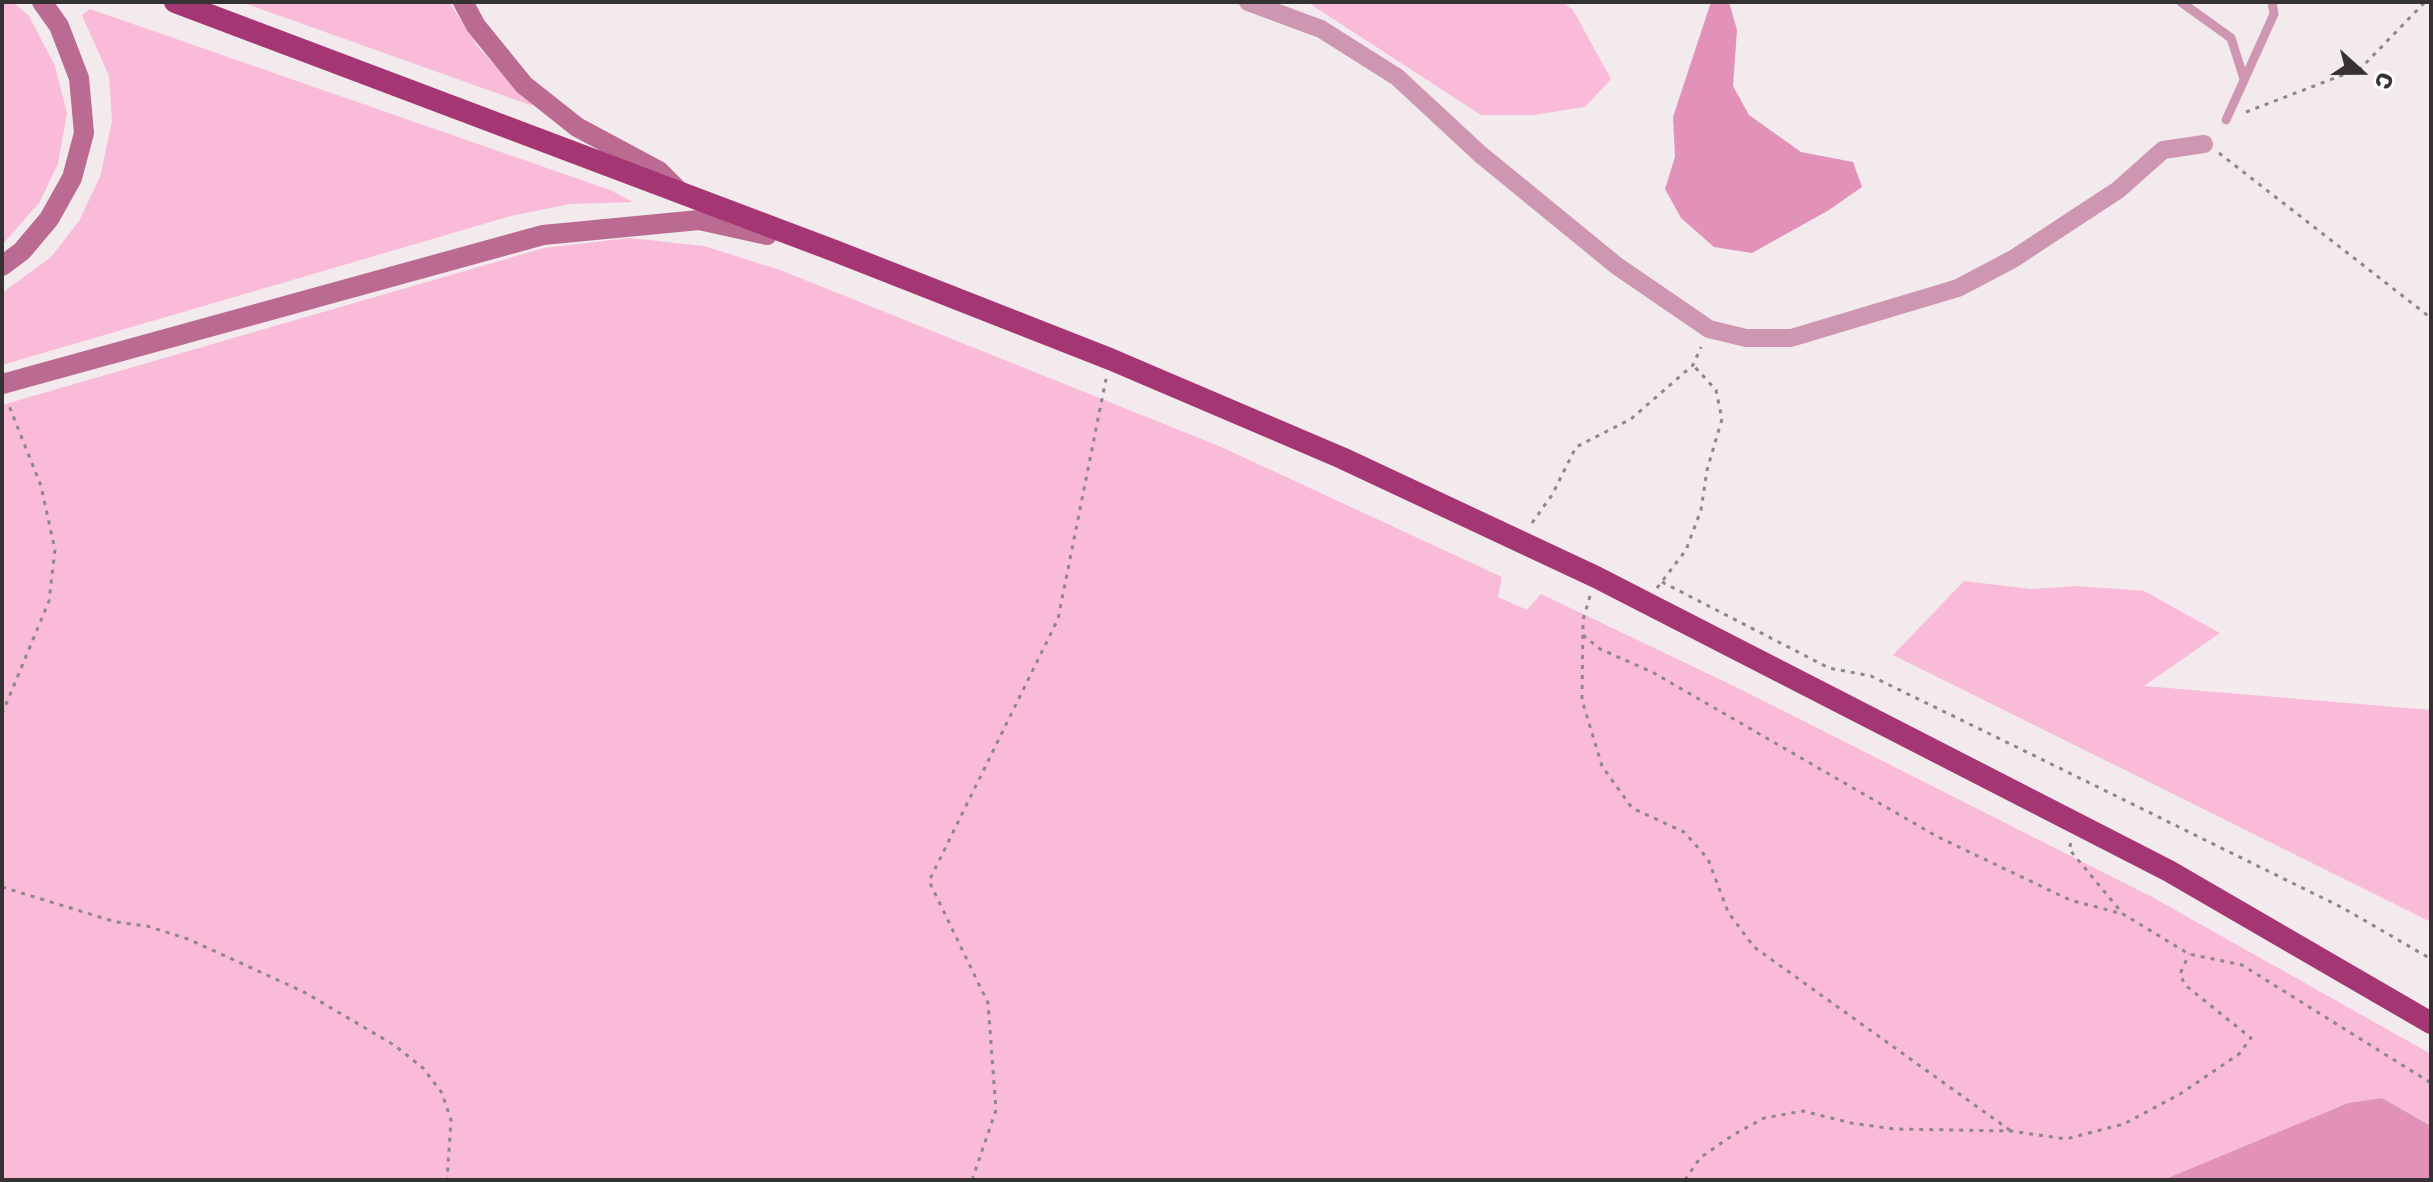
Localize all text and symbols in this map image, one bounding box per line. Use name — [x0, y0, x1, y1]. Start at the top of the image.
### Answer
north arrow — [2321, 32, 2401, 112]
text: С — [2369, 69, 2399, 93]

